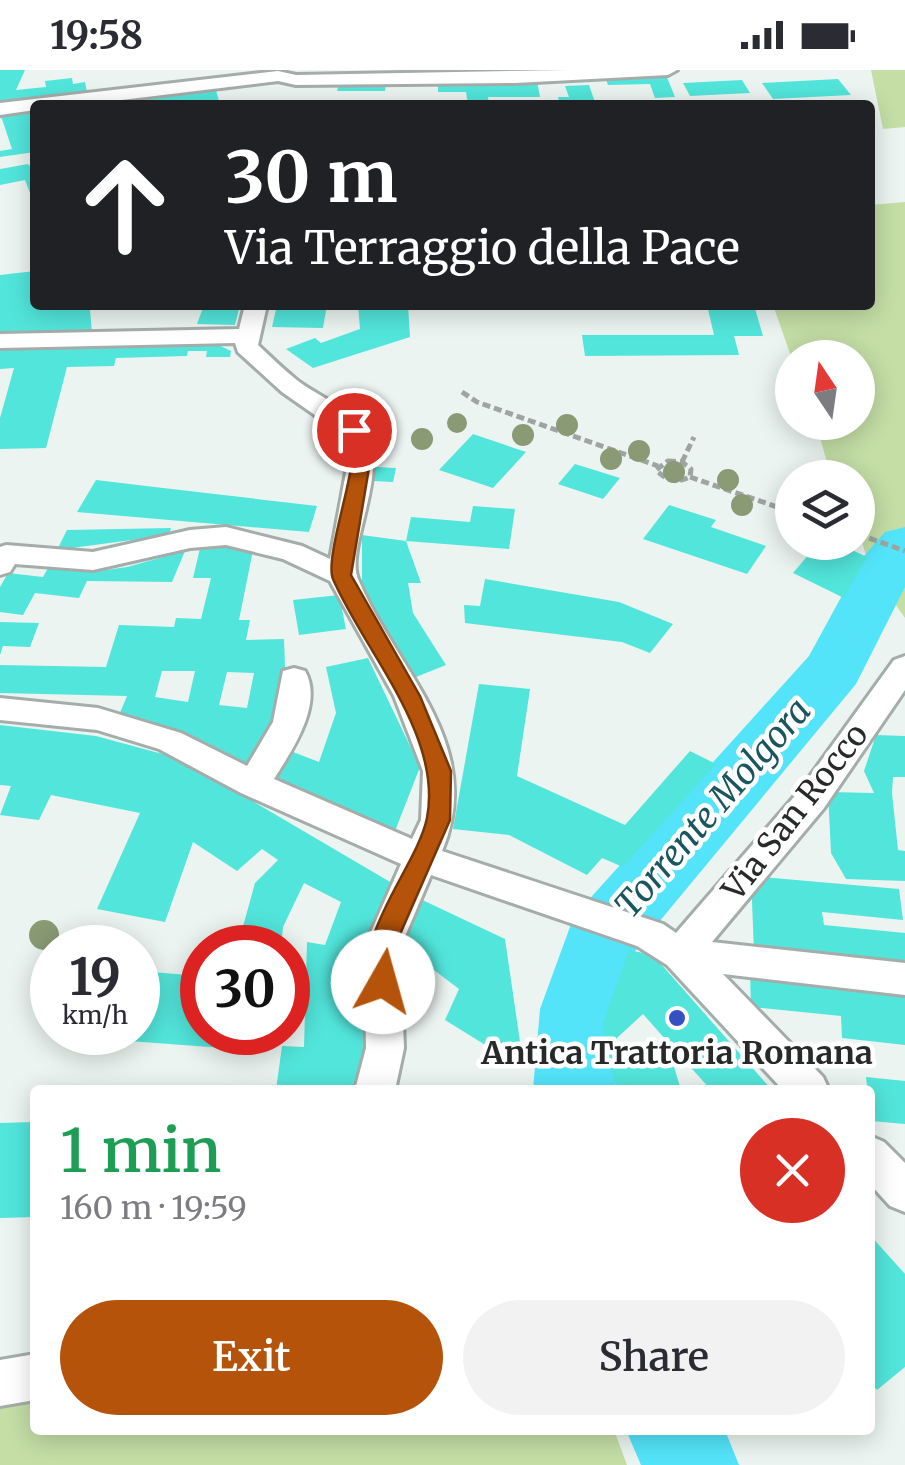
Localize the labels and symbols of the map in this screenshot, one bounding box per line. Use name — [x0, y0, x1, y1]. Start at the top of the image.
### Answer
north arrow — [775, 340, 875, 440]
pin — [312, 388, 397, 473]
water label: Torrente Molgora — [606, 689, 820, 927]
street label: Via San Rocco — [713, 716, 877, 909]
speed limit sign: 30 — [180, 925, 310, 1055]
position arrow — [331, 930, 435, 1034]
marker: Antica Trattoria Romana — [666, 1007, 688, 1029]
place label: Antica Trattoria Romana — [480, 1033, 873, 1073]

